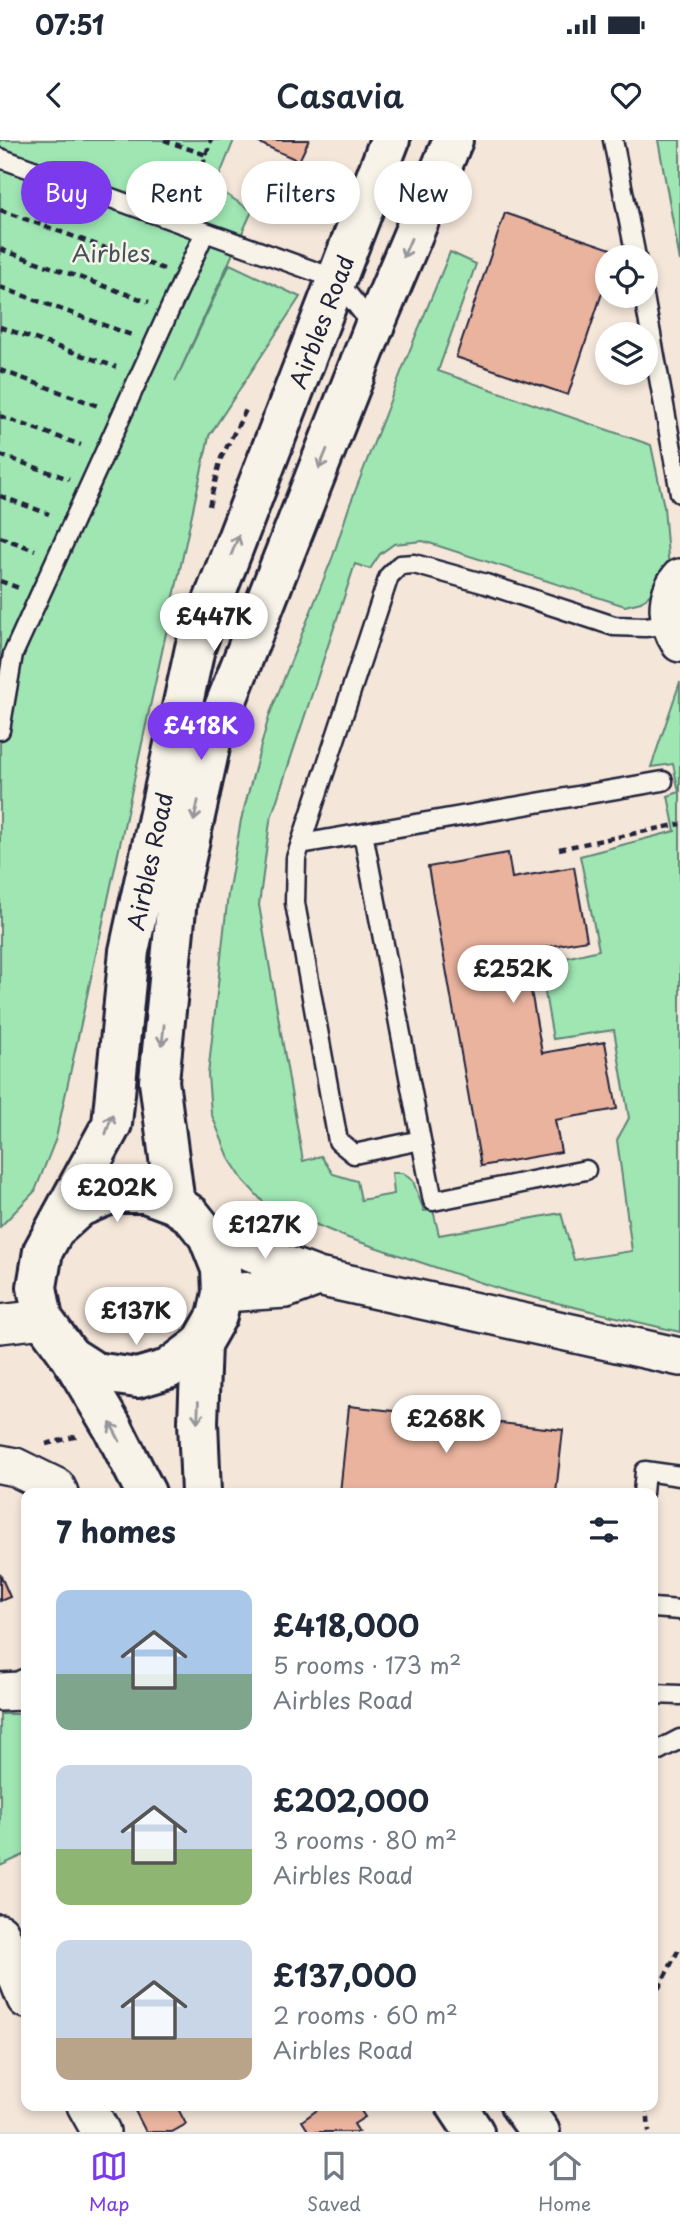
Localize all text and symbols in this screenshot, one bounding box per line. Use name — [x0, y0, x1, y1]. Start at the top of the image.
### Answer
text: 07:51 — [35, 5, 104, 44]
text: Casavia — [276, 71, 404, 119]
icon: back — [35, 76, 73, 114]
icon: heart — [607, 76, 645, 114]
chip: Buy — [21, 161, 112, 224]
chip: Rent — [126, 161, 227, 224]
chip: Filters — [241, 161, 360, 224]
chip: New — [374, 161, 472, 224]
park label: Airbles — [72, 235, 150, 270]
one-way arrow — [400, 237, 413, 258]
map controls — [595, 245, 658, 385]
button: locate — [595, 245, 658, 308]
street label: Airbles Road — [279, 250, 362, 393]
button: layers — [595, 322, 658, 385]
one-way arrow — [315, 448, 328, 469]
one-way arrow — [229, 535, 242, 557]
pin: £447K — [165, 594, 263, 653]
text: £447K — [176, 598, 252, 633]
pin: £418K — [152, 702, 250, 762]
text: £418K — [164, 707, 238, 742]
street label: Airbles Road — [117, 789, 181, 933]
one-way arrow — [189, 799, 203, 822]
pin: £252K — [464, 946, 562, 1005]
text: £252K — [473, 950, 553, 985]
one-way arrow — [157, 1024, 170, 1046]
one-way arrow — [104, 1114, 116, 1136]
pin: £202K — [68, 1164, 166, 1224]
text: £202K — [77, 1169, 157, 1204]
pin: £127K — [216, 1202, 314, 1261]
text: £127K — [229, 1206, 301, 1241]
pin: £137K — [87, 1288, 185, 1347]
text: £137K — [101, 1292, 171, 1327]
pin: £268K — [397, 1396, 495, 1455]
text: £268K — [407, 1400, 485, 1435]
one-way arrow — [192, 1401, 205, 1424]
one-way arrow — [107, 1422, 121, 1443]
text: 7 homes — [56, 1508, 176, 1553]
icon: filters — [585, 1511, 623, 1549]
text: £418,000 — [273, 1602, 419, 1647]
icon: home — [112, 1618, 196, 1702]
text: 5 rooms · 173 m² — [273, 1647, 461, 1682]
text: Airbles Road — [273, 1682, 413, 1717]
text: £202,000 — [273, 1777, 429, 1822]
icon: home — [112, 1793, 196, 1877]
text: 3 rooms · 80 m² — [273, 1822, 457, 1857]
text: Airbles Road — [273, 1857, 413, 1892]
text: £137,000 — [273, 1952, 417, 1997]
icon: home — [112, 1968, 196, 2052]
text: 2 rooms · 60 m² — [273, 1997, 458, 2032]
text: Airbles Road — [273, 2032, 413, 2067]
tab: Map — [89, 2147, 129, 2217]
tab: Saved — [307, 2147, 361, 2217]
tab: Home — [538, 2147, 591, 2217]

